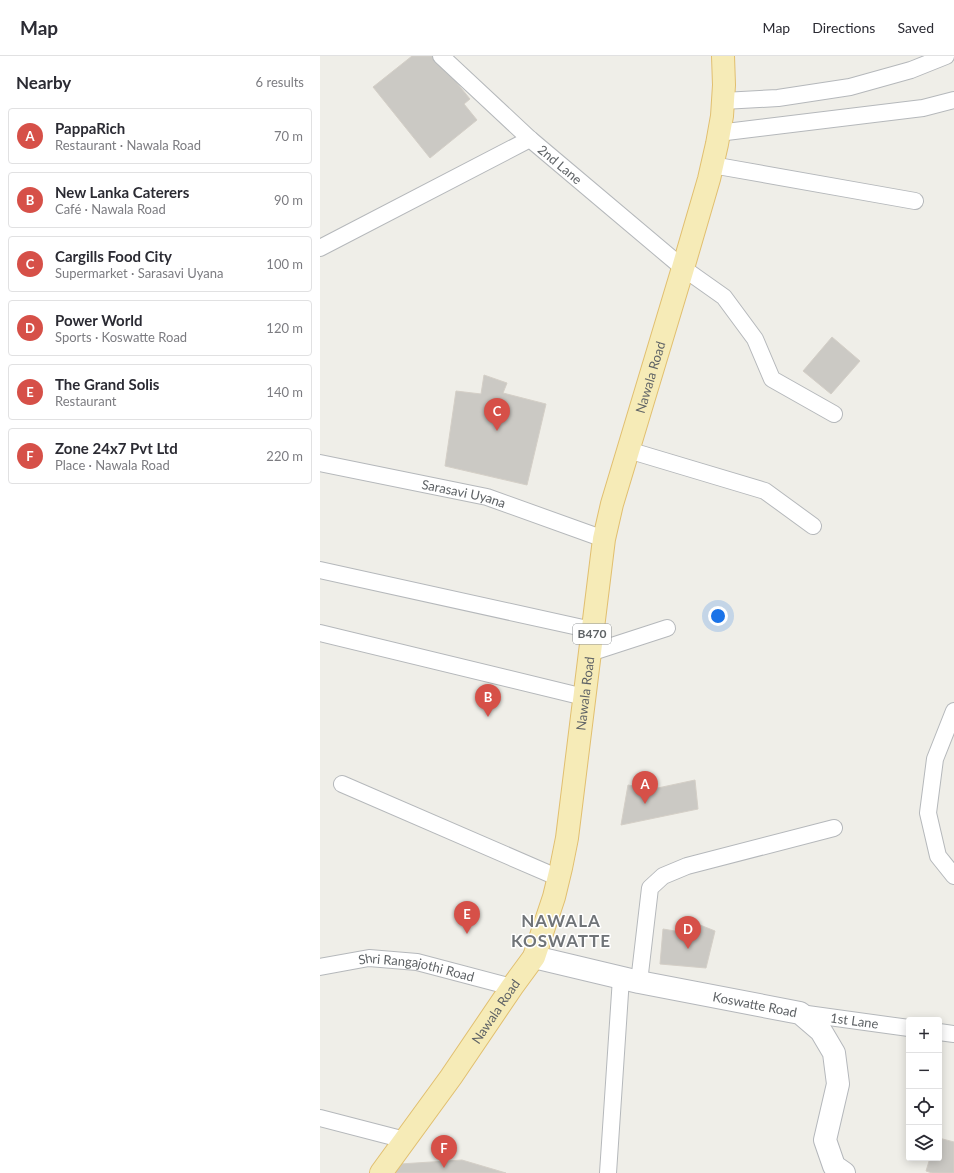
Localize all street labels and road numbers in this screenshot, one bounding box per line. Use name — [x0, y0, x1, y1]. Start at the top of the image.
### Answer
street label: 2nd Lane — [535, 141, 585, 188]
street label: Nawala Road — [632, 339, 669, 415]
street label: Sarasavi Uyana — [420, 476, 508, 511]
road number: B470 — [573, 624, 611, 644]
street label: Nawala Road — [572, 656, 597, 731]
street label: Shri Rangajothi Road — [357, 950, 476, 985]
street label: Nawala Road — [468, 976, 523, 1047]
street label: Koswatte Road — [711, 988, 798, 1020]
street label: 1st Lane — [829, 1009, 880, 1032]

